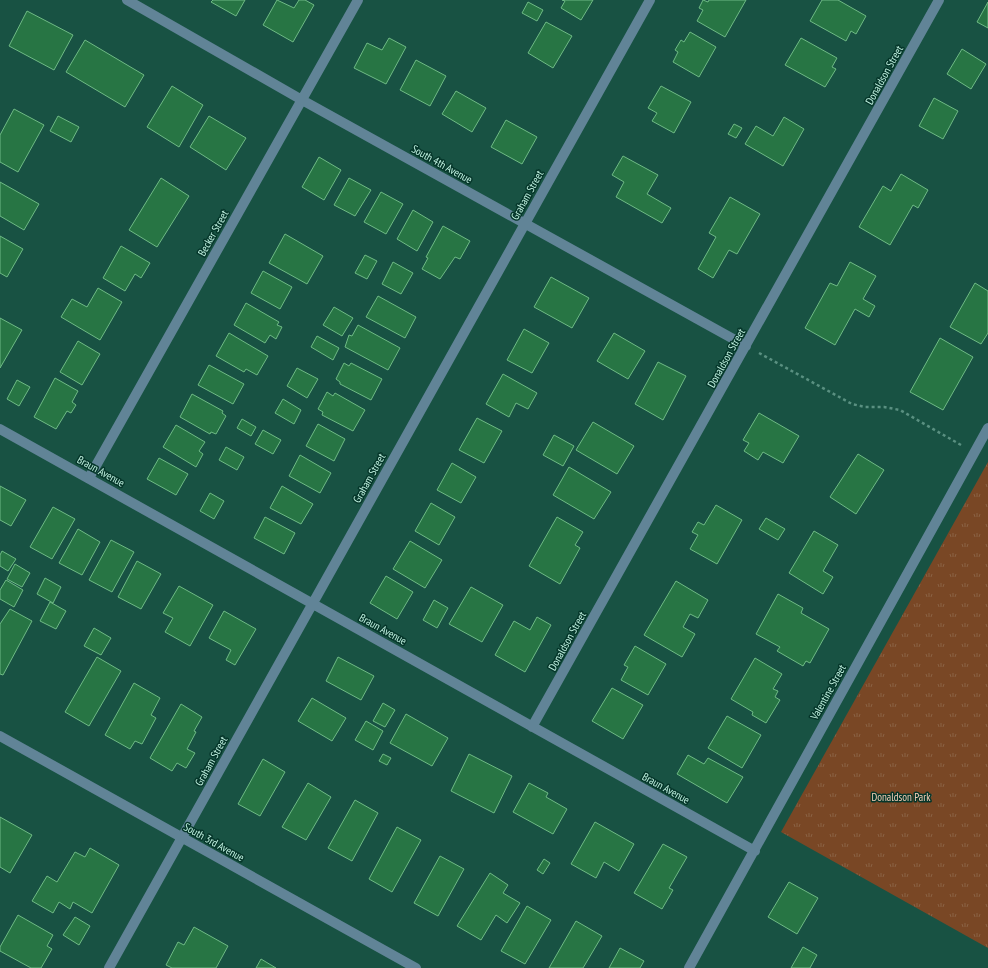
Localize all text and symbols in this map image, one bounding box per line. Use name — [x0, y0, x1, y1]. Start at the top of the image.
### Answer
street label: Donaldson Street — [862, 43, 906, 107]
street label: South 4th Avenue — [409, 142, 475, 187]
street label: Graham Street — [508, 168, 546, 222]
street label: Becker Street — [195, 208, 231, 258]
street label: Donaldson Street — [704, 326, 748, 390]
street label: Graham Street — [350, 451, 388, 505]
street label: Braun Avenue — [75, 452, 128, 490]
street label: Donaldson Street — [545, 609, 589, 673]
street label: Braun Avenue — [357, 610, 410, 648]
street label: Valentine Street — [807, 662, 849, 723]
street label: Graham Street — [192, 734, 230, 788]
street label: Braun Avenue — [640, 769, 693, 807]
park label: Donaldson Park — [871, 790, 931, 804]
street label: South 3rd Avenue — [181, 820, 247, 865]

